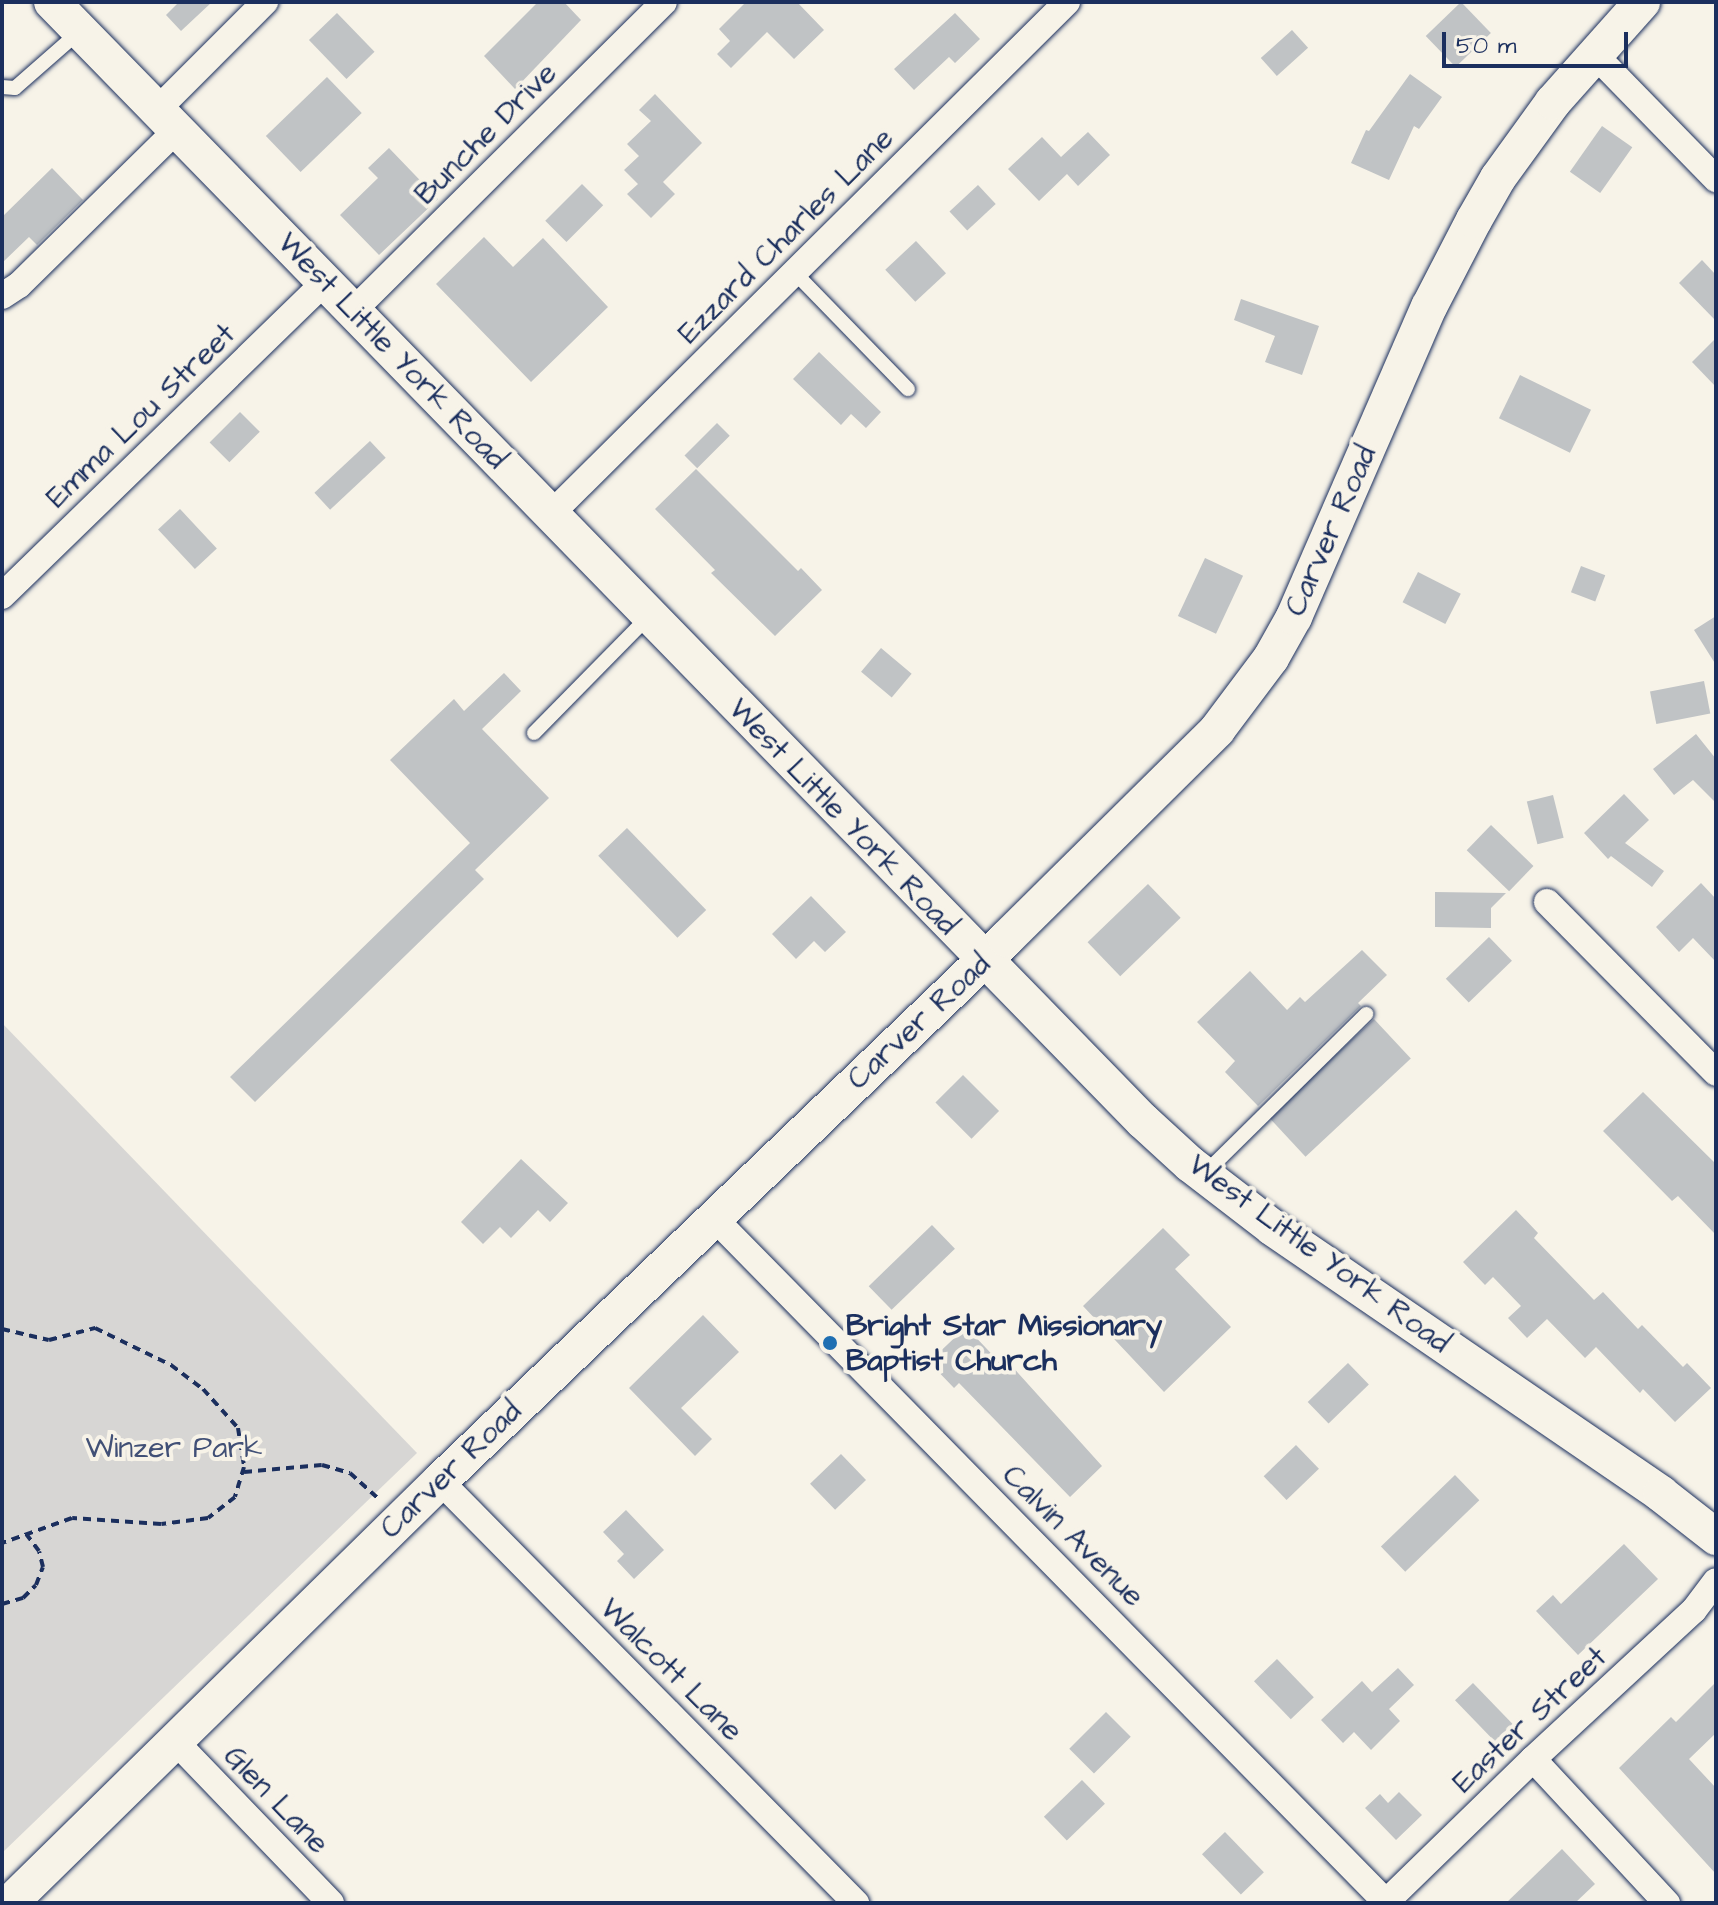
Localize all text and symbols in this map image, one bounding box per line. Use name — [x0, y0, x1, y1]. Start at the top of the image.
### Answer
scale bar — [1446, 16, 1632, 66]
text: 50 m — [1456, 29, 1516, 63]
street label: Bunche Drive — [408, 56, 564, 212]
street label: Ezzard Charles Lane — [671, 121, 901, 351]
street label: West Little York Road — [270, 225, 514, 477]
street label: Emma Lou Street — [39, 317, 243, 515]
street label: Carver Road — [1277, 440, 1385, 622]
street label: West Little York Road — [721, 691, 965, 943]
street label: Carver Road — [840, 947, 998, 1097]
street label: West Little York Road — [1181, 1147, 1457, 1361]
place label: Bright Star Missionary Baptist Church — [846, 1308, 1162, 1378]
marker: Bright Star Missionary Baptist Church — [821, 1334, 839, 1352]
street label: Carver Road — [373, 1394, 529, 1546]
park label: Winzer Park — [86, 1430, 262, 1466]
street label: Calvin Avenue — [995, 1458, 1151, 1614]
street label: Walcott Lane — [592, 1591, 750, 1749]
street label: Easter Street — [1445, 1639, 1615, 1801]
street label: Glen Lane — [216, 1739, 336, 1861]

